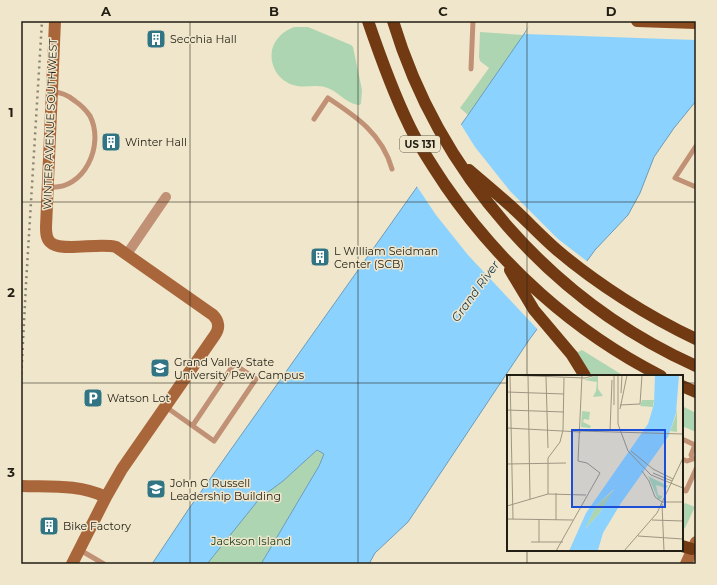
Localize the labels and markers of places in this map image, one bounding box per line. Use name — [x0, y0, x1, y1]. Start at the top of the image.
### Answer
building icon: Secchia Hall — [145, 28, 167, 50]
place label: Secchia Hall — [170, 32, 237, 46]
building icon: Winter Hall — [100, 131, 122, 153]
place label: Winter Hall — [125, 135, 187, 149]
place label: L WIlliam Seidman Center (SCB) — [334, 244, 438, 271]
building icon: L WIlliam Seidman Center (SCB) — [309, 246, 331, 268]
place label: Grand Valley State University Pew Campus — [174, 355, 305, 382]
school or university icon: Grand Valley State University Pew Campus — [149, 357, 171, 379]
parking icon: Watson Lot — [82, 387, 104, 409]
place label: Watson Lot — [107, 391, 170, 405]
place label: John G Russell Leadership Building — [169, 476, 281, 503]
school or university icon: John G Russell Leadership Building — [145, 478, 167, 500]
building icon: Bike Factory — [38, 515, 60, 537]
place label: Bike Factory — [63, 519, 131, 533]

